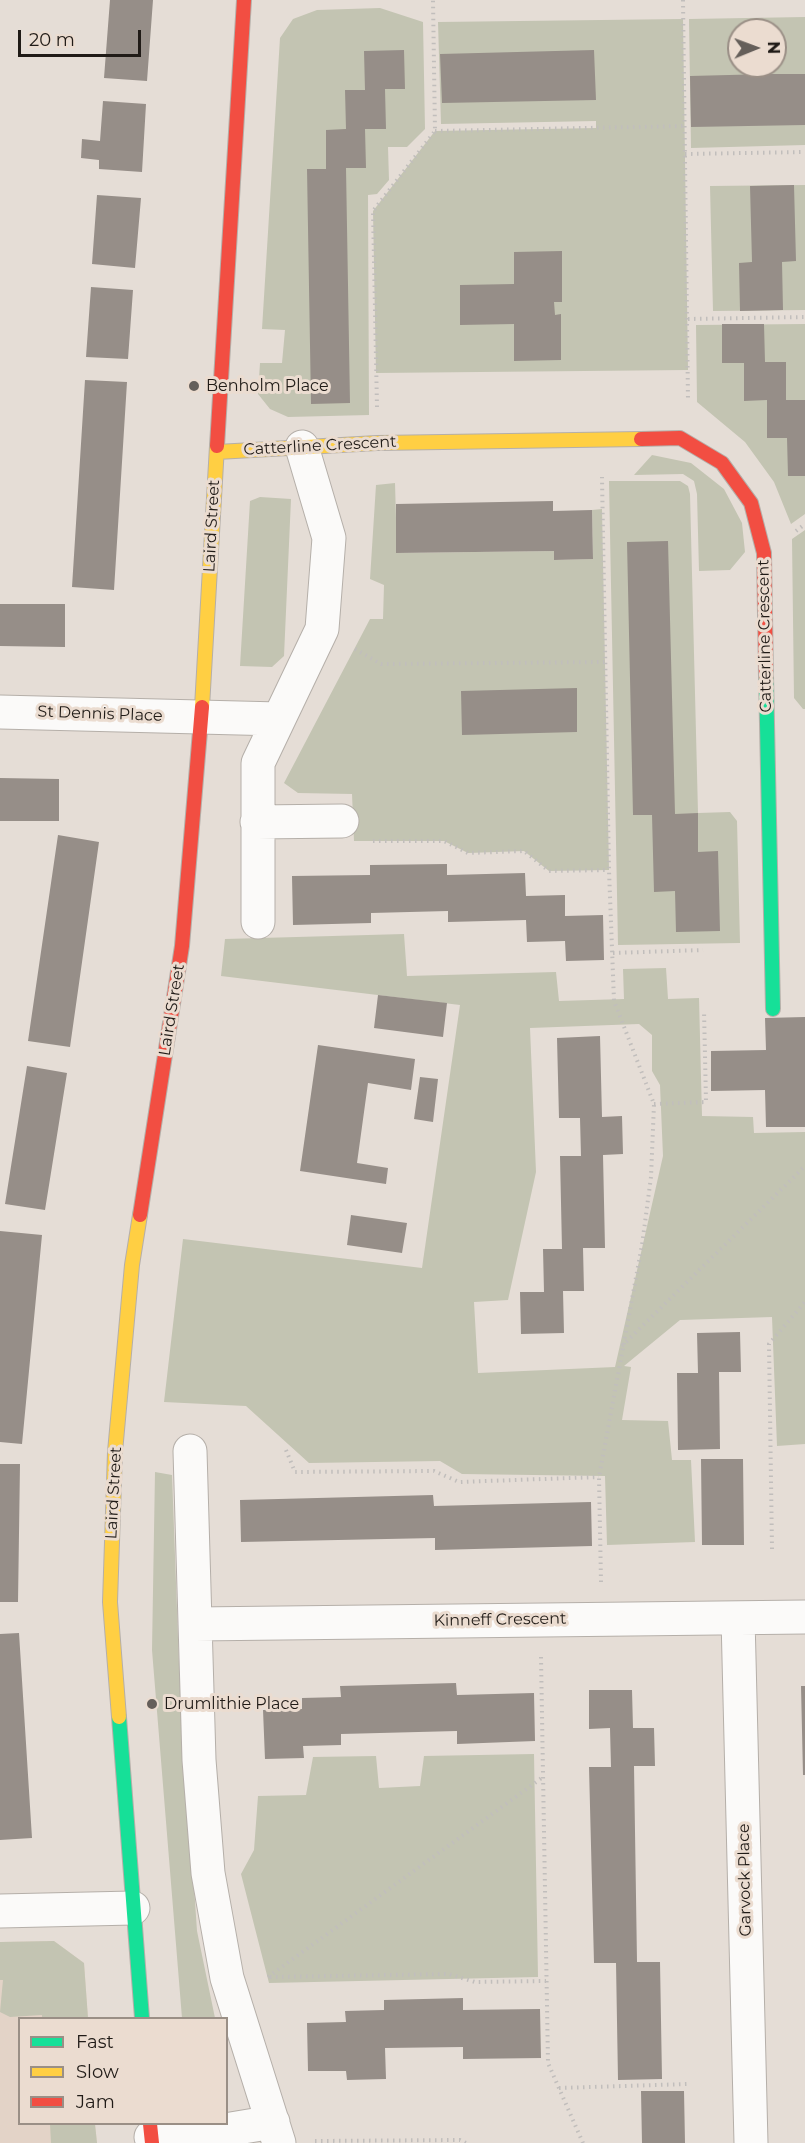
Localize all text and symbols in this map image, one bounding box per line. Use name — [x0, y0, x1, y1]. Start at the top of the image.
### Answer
scale bar — [21, 18, 144, 56]
north arrow — [727, 18, 787, 78]
text: 20 m — [29, 29, 75, 51]
text: N — [764, 41, 783, 54]
place label: Benholm Place — [206, 376, 329, 396]
marker: Benholm Place — [187, 379, 201, 393]
street label: Catterline Crescent — [243, 432, 397, 460]
street label: Laird Street — [200, 479, 224, 573]
street label: Catterline Crescent — [754, 559, 776, 713]
street label: St Dennis Place — [37, 702, 163, 726]
street label: Laird Street — [155, 963, 189, 1057]
street label: Laird Street — [102, 1446, 126, 1540]
street label: Kinneff Crescent — [433, 1609, 567, 1631]
place label: Drumlithie Place — [164, 1694, 299, 1714]
marker: Drumlithie Place — [145, 1697, 159, 1711]
street label: Garvock Place — [734, 1823, 756, 1937]
legend — [18, 2017, 228, 2125]
text: Fast — [76, 2031, 114, 2053]
text: Slow — [76, 2061, 119, 2083]
text: Jam — [76, 2091, 115, 2113]

